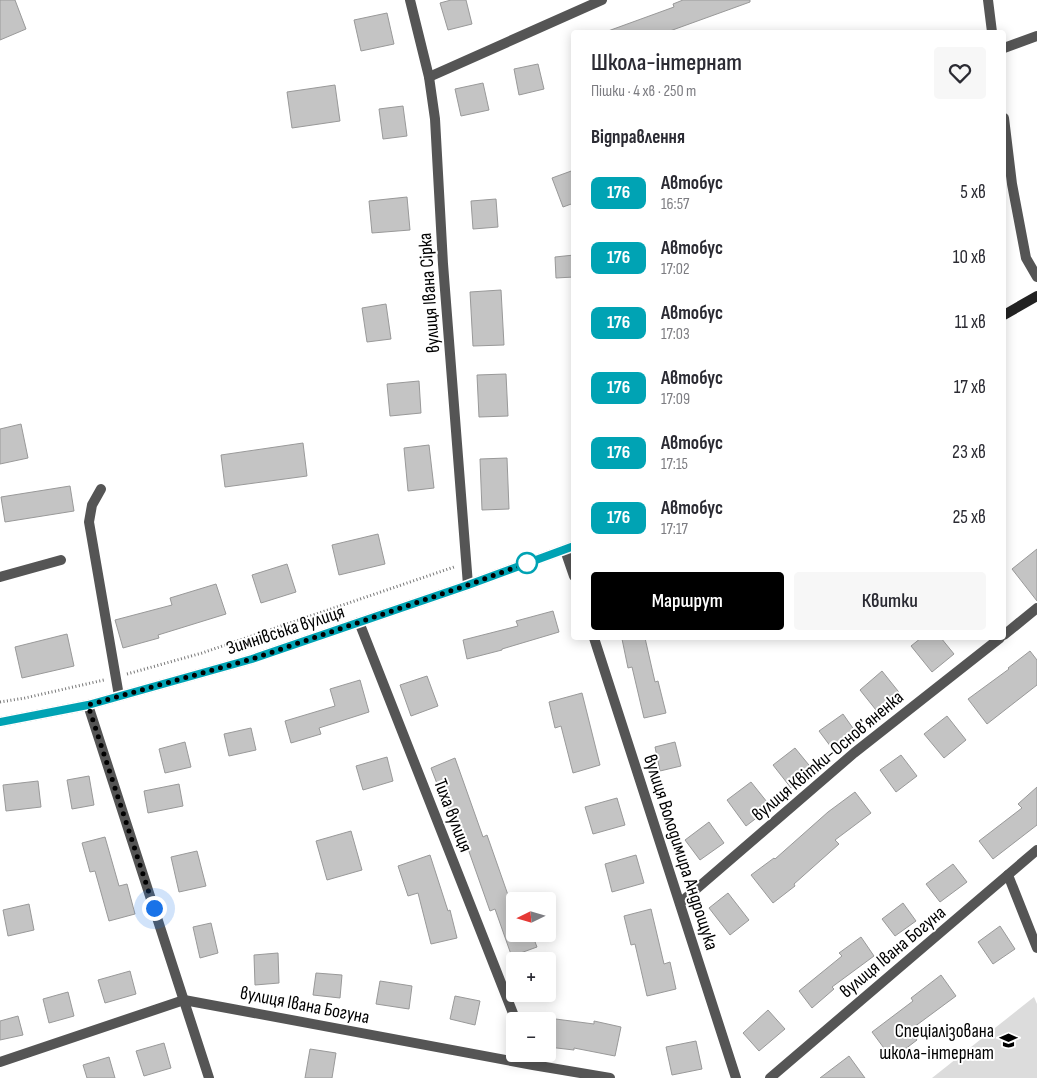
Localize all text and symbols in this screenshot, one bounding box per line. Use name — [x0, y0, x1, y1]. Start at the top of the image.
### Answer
button: heart — [934, 47, 986, 99]
text: Школа-інтернат — [591, 48, 742, 77]
text: Пішки · 4 хв · 250 m — [591, 82, 696, 101]
text: Відправлення — [591, 126, 685, 149]
text: Автобус — [661, 172, 723, 195]
text: 5 хв — [960, 181, 986, 204]
text: 176 — [607, 182, 630, 203]
text: 16:57 — [661, 195, 689, 214]
street label: вулиця Івана Сірка — [414, 232, 445, 354]
text: Автобус — [661, 237, 723, 260]
text: 10 хв — [953, 246, 986, 269]
text: 176 — [607, 247, 630, 268]
text: 17:02 — [661, 260, 690, 279]
text: Автобус — [661, 302, 723, 325]
text: 11 хв — [955, 311, 986, 334]
text: 176 — [607, 312, 630, 333]
text: 17:03 — [661, 325, 690, 344]
text: Автобус — [661, 367, 723, 390]
text: 17 хв — [954, 376, 986, 399]
text: 176 — [607, 377, 630, 398]
text: 17:09 — [661, 390, 690, 409]
text: Автобус — [661, 432, 723, 455]
text: 23 хв — [952, 441, 986, 464]
text: 176 — [607, 442, 630, 463]
text: 17:15 — [661, 455, 688, 474]
text: Автобус — [661, 497, 723, 520]
text: 25 хв — [953, 506, 986, 529]
text: 176 — [607, 507, 630, 528]
text: 17:17 — [661, 520, 688, 539]
unlabelled marker — [516, 552, 538, 574]
button: Маршрут — [591, 572, 784, 630]
button: Квитки — [794, 572, 986, 630]
street label: Зимнівська вулиця — [224, 601, 347, 660]
street label: вулиця Квітки-Основʼяненка — [747, 686, 908, 826]
street label: вулиця Володимира Андрощука — [638, 752, 723, 953]
street label: Тиха вулиця — [428, 776, 477, 855]
north arrow — [506, 892, 556, 942]
map controls — [506, 892, 556, 1062]
your location — [142, 896, 167, 921]
street label: вулиця Івана Богуна — [835, 901, 951, 1003]
button: + — [506, 952, 556, 1002]
street label: вулиця Івана Богуна — [238, 982, 371, 1029]
button: − — [506, 1012, 556, 1062]
place label: Спеціалізована школа-інтернат — [879, 1020, 994, 1065]
school or university icon: Спеціалізована школа-інтернат — [998, 1031, 1018, 1051]

